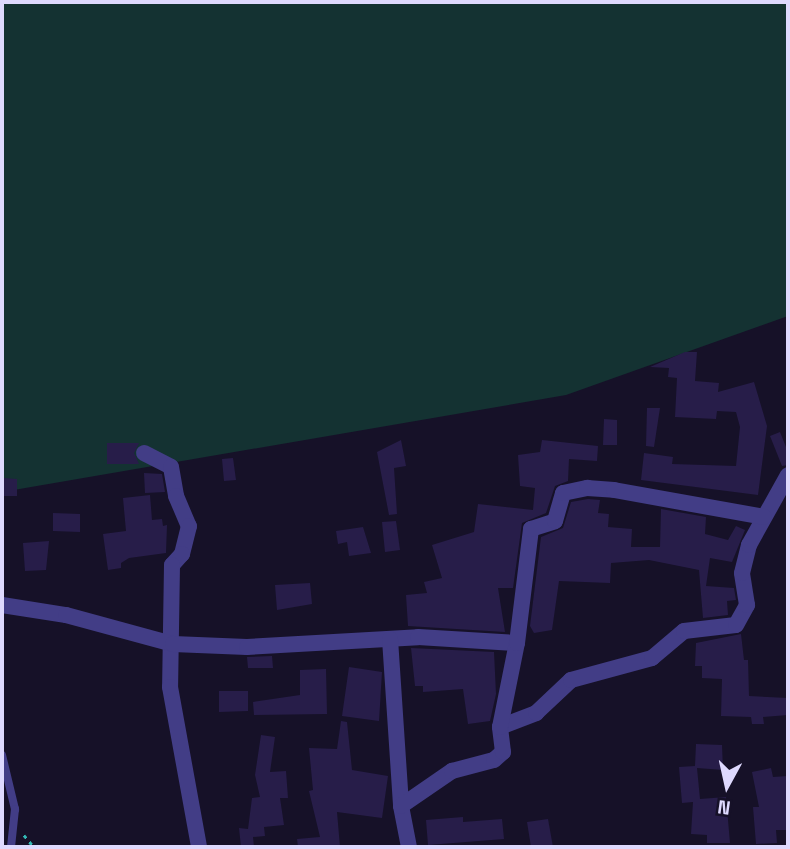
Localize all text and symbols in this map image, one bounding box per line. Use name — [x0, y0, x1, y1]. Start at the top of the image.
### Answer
north arrow — [692, 751, 762, 821]
text: N — [716, 794, 732, 821]

